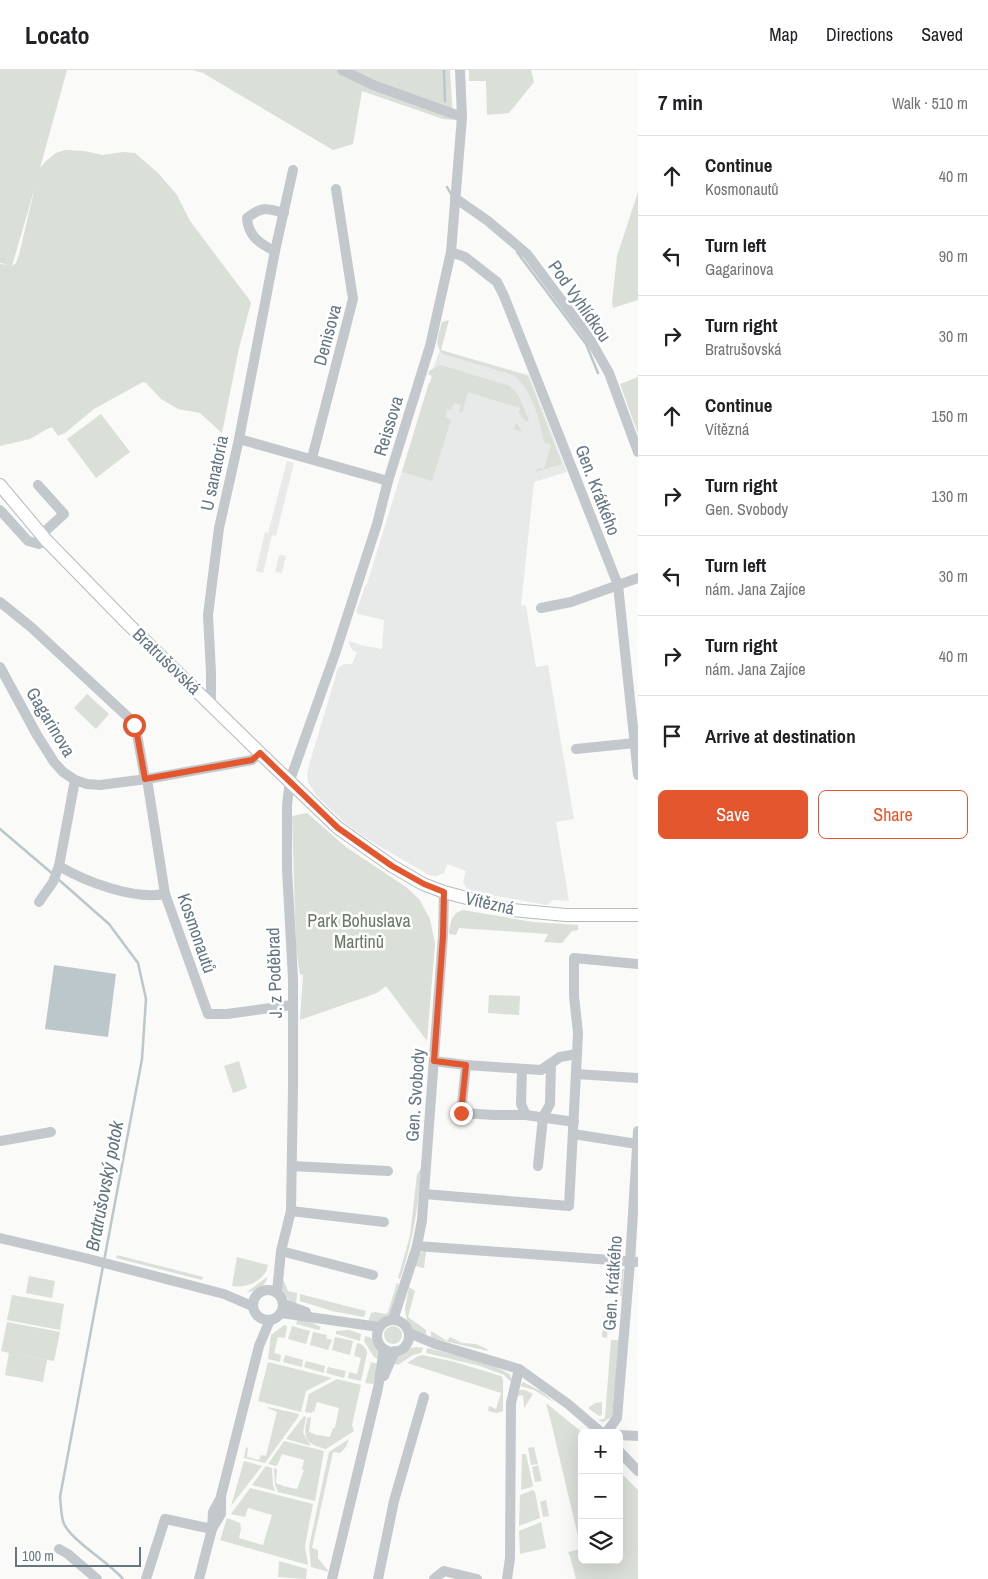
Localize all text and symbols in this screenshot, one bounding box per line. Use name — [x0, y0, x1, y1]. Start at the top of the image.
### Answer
text: Locato — [25, 19, 90, 51]
text: Map — [769, 22, 798, 47]
text: Directions — [826, 22, 893, 47]
text: Saved — [921, 22, 963, 47]
text: 7 min — [658, 88, 703, 117]
text: Walk · 510 m — [892, 92, 968, 114]
text: Continue — [705, 152, 773, 178]
icon: ahead — [658, 162, 686, 190]
text: 40 m — [939, 165, 968, 187]
text: Kosmonautů — [705, 178, 779, 200]
text: Turn left — [705, 232, 766, 258]
icon: left — [658, 242, 686, 270]
text: 90 m — [939, 245, 968, 267]
street label: Pod Vyhlídkou — [543, 255, 617, 347]
text: Gagarinova — [705, 258, 774, 280]
street label: Denisova — [307, 302, 347, 368]
text: Turn right — [705, 312, 777, 338]
icon: right — [658, 322, 686, 350]
text: 30 m — [939, 325, 968, 347]
text: Bratrušovská — [705, 338, 782, 360]
text: Continue — [705, 392, 773, 418]
street label: Reissova — [367, 393, 409, 459]
icon: ahead — [658, 402, 686, 430]
text: 150 m — [932, 405, 968, 427]
text: Vítězná — [705, 418, 749, 440]
street label: U sanatoria — [194, 433, 234, 513]
street label: Gen. Krátkého — [569, 441, 627, 539]
text: Turn right — [705, 472, 777, 498]
icon: right — [658, 482, 686, 510]
text: 130 m — [932, 485, 968, 507]
text: Gen. Svobody — [705, 498, 788, 520]
text: Turn left — [705, 552, 766, 578]
icon: left — [658, 562, 686, 590]
text: 30 m — [939, 565, 968, 587]
text: nám. Jana Zajíce — [705, 578, 806, 600]
street label: Bratrušovská — [127, 622, 207, 700]
text: Turn right — [705, 632, 777, 658]
icon: right — [658, 642, 686, 670]
text: 40 m — [939, 645, 968, 667]
text: nám. Jana Zajíce — [705, 658, 806, 680]
street label: Gagarinova — [20, 683, 82, 761]
route start — [123, 714, 146, 737]
icon: arrive — [658, 722, 686, 750]
text: Arrive at destination — [705, 723, 856, 749]
button: Save — [658, 790, 808, 839]
button: Share — [818, 790, 968, 839]
street label: Vítězná — [463, 885, 517, 921]
street label: Kosmonautů — [172, 890, 222, 976]
park label: Park Bohuslava Martinů — [307, 908, 411, 954]
street label: J. z Poděbrad — [260, 927, 288, 1019]
street label: Gen. Svobody — [399, 1047, 431, 1143]
route end — [450, 1102, 473, 1125]
water label: Bratrušovský potok — [79, 1117, 130, 1254]
street label: Gen. Krátkého — [596, 1235, 628, 1331]
map controls — [578, 1429, 623, 1564]
button: + — [578, 1429, 623, 1474]
button: − — [578, 1474, 623, 1519]
button: layers — [578, 1519, 623, 1564]
scale bar — [15, 1544, 141, 1567]
text: 100 m — [22, 1547, 54, 1565]

